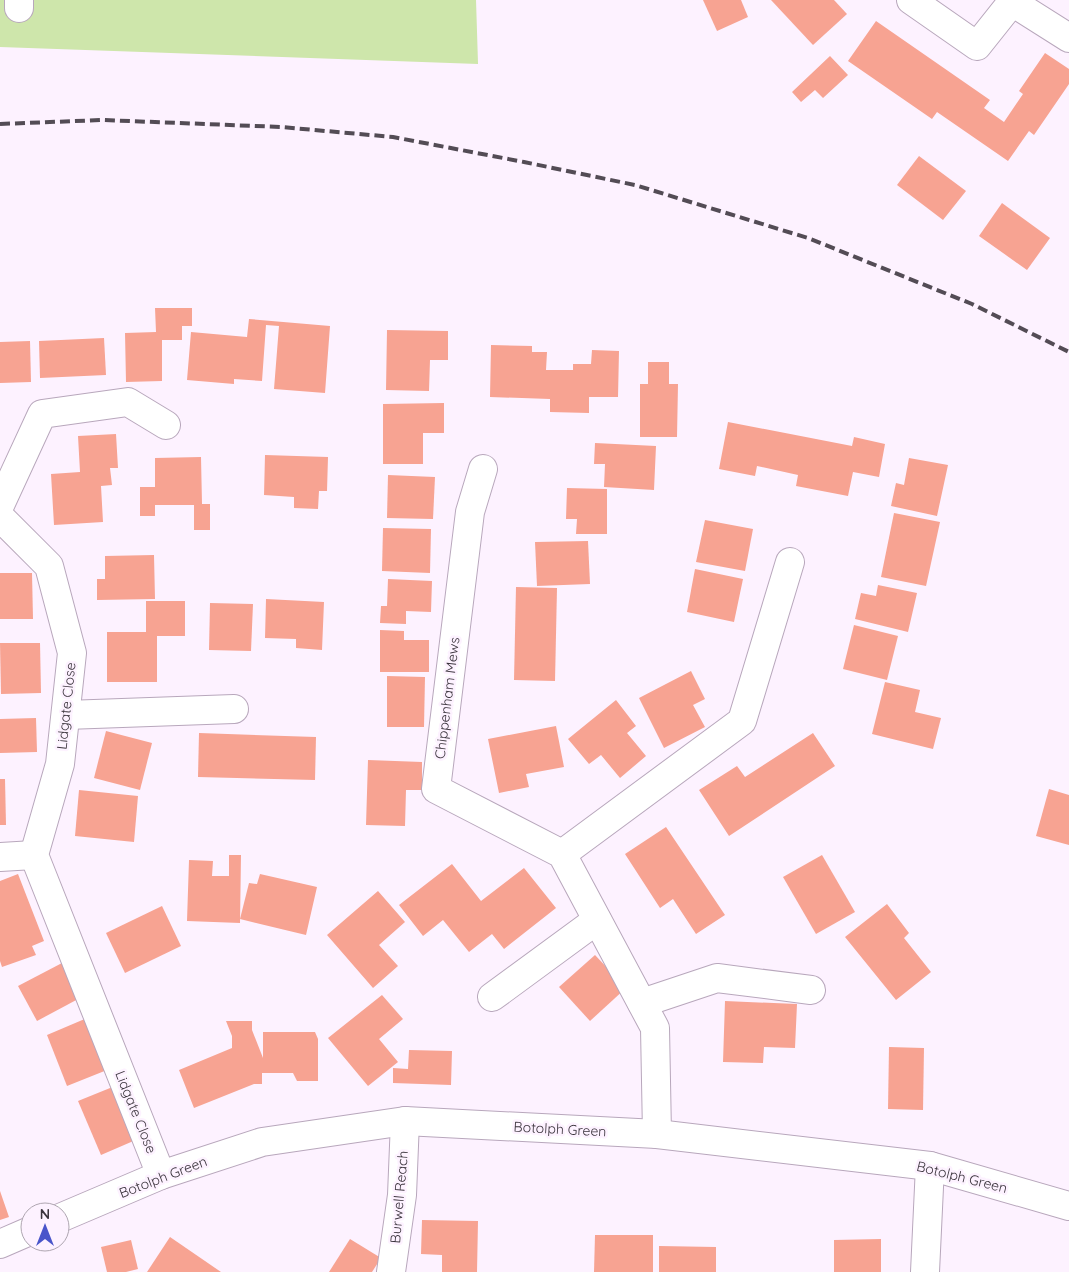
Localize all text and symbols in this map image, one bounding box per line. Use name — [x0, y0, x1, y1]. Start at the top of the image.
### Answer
street label: Chippenham Mews — [431, 636, 463, 760]
street label: Lidgate Close — [52, 661, 80, 751]
street label: Lidgate Close — [111, 1068, 161, 1156]
street label: Botolph Green — [513, 1118, 607, 1140]
street label: Burwell Reach — [386, 1150, 412, 1244]
street label: Botolph Green — [116, 1152, 210, 1202]
street label: Botolph Green — [915, 1157, 1009, 1197]
north arrow — [20, 1202, 70, 1252]
text: N — [40, 1205, 50, 1223]

